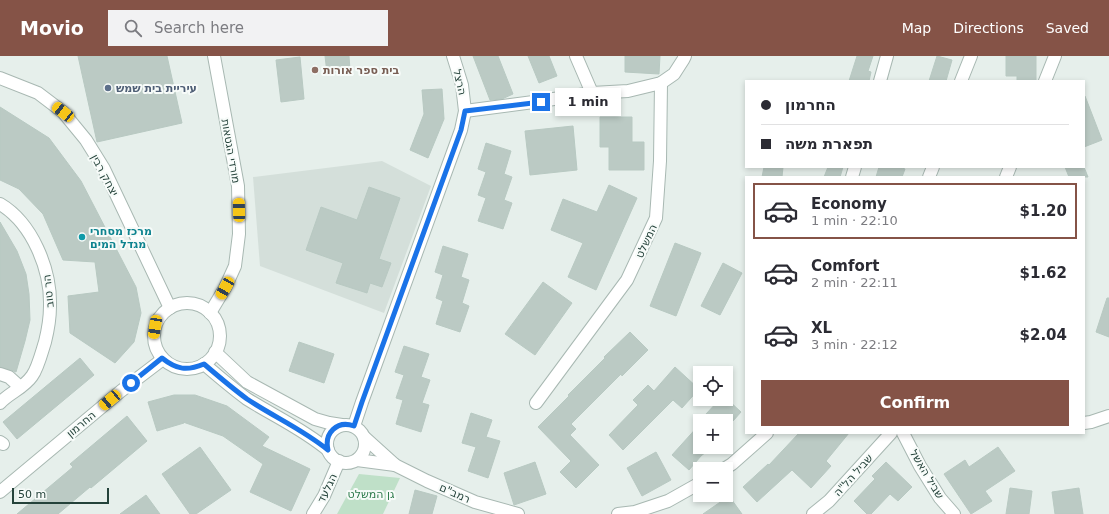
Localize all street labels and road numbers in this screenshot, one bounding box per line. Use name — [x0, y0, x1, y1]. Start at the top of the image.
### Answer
street label: הרצל — [450, 68, 469, 96]
street label: מורדי הגטאות — [218, 118, 243, 184]
street label: יצחק רבין — [88, 152, 121, 198]
street label: המשלט — [633, 222, 660, 260]
street label: הר טוב — [40, 274, 57, 308]
street label: החרמון — [64, 408, 99, 440]
street label: שביל האשל — [907, 447, 946, 501]
street label: שביל הל"ה — [831, 451, 876, 499]
street label: הגלעד — [315, 471, 340, 505]
street label: רמב"ם — [437, 481, 472, 506]

